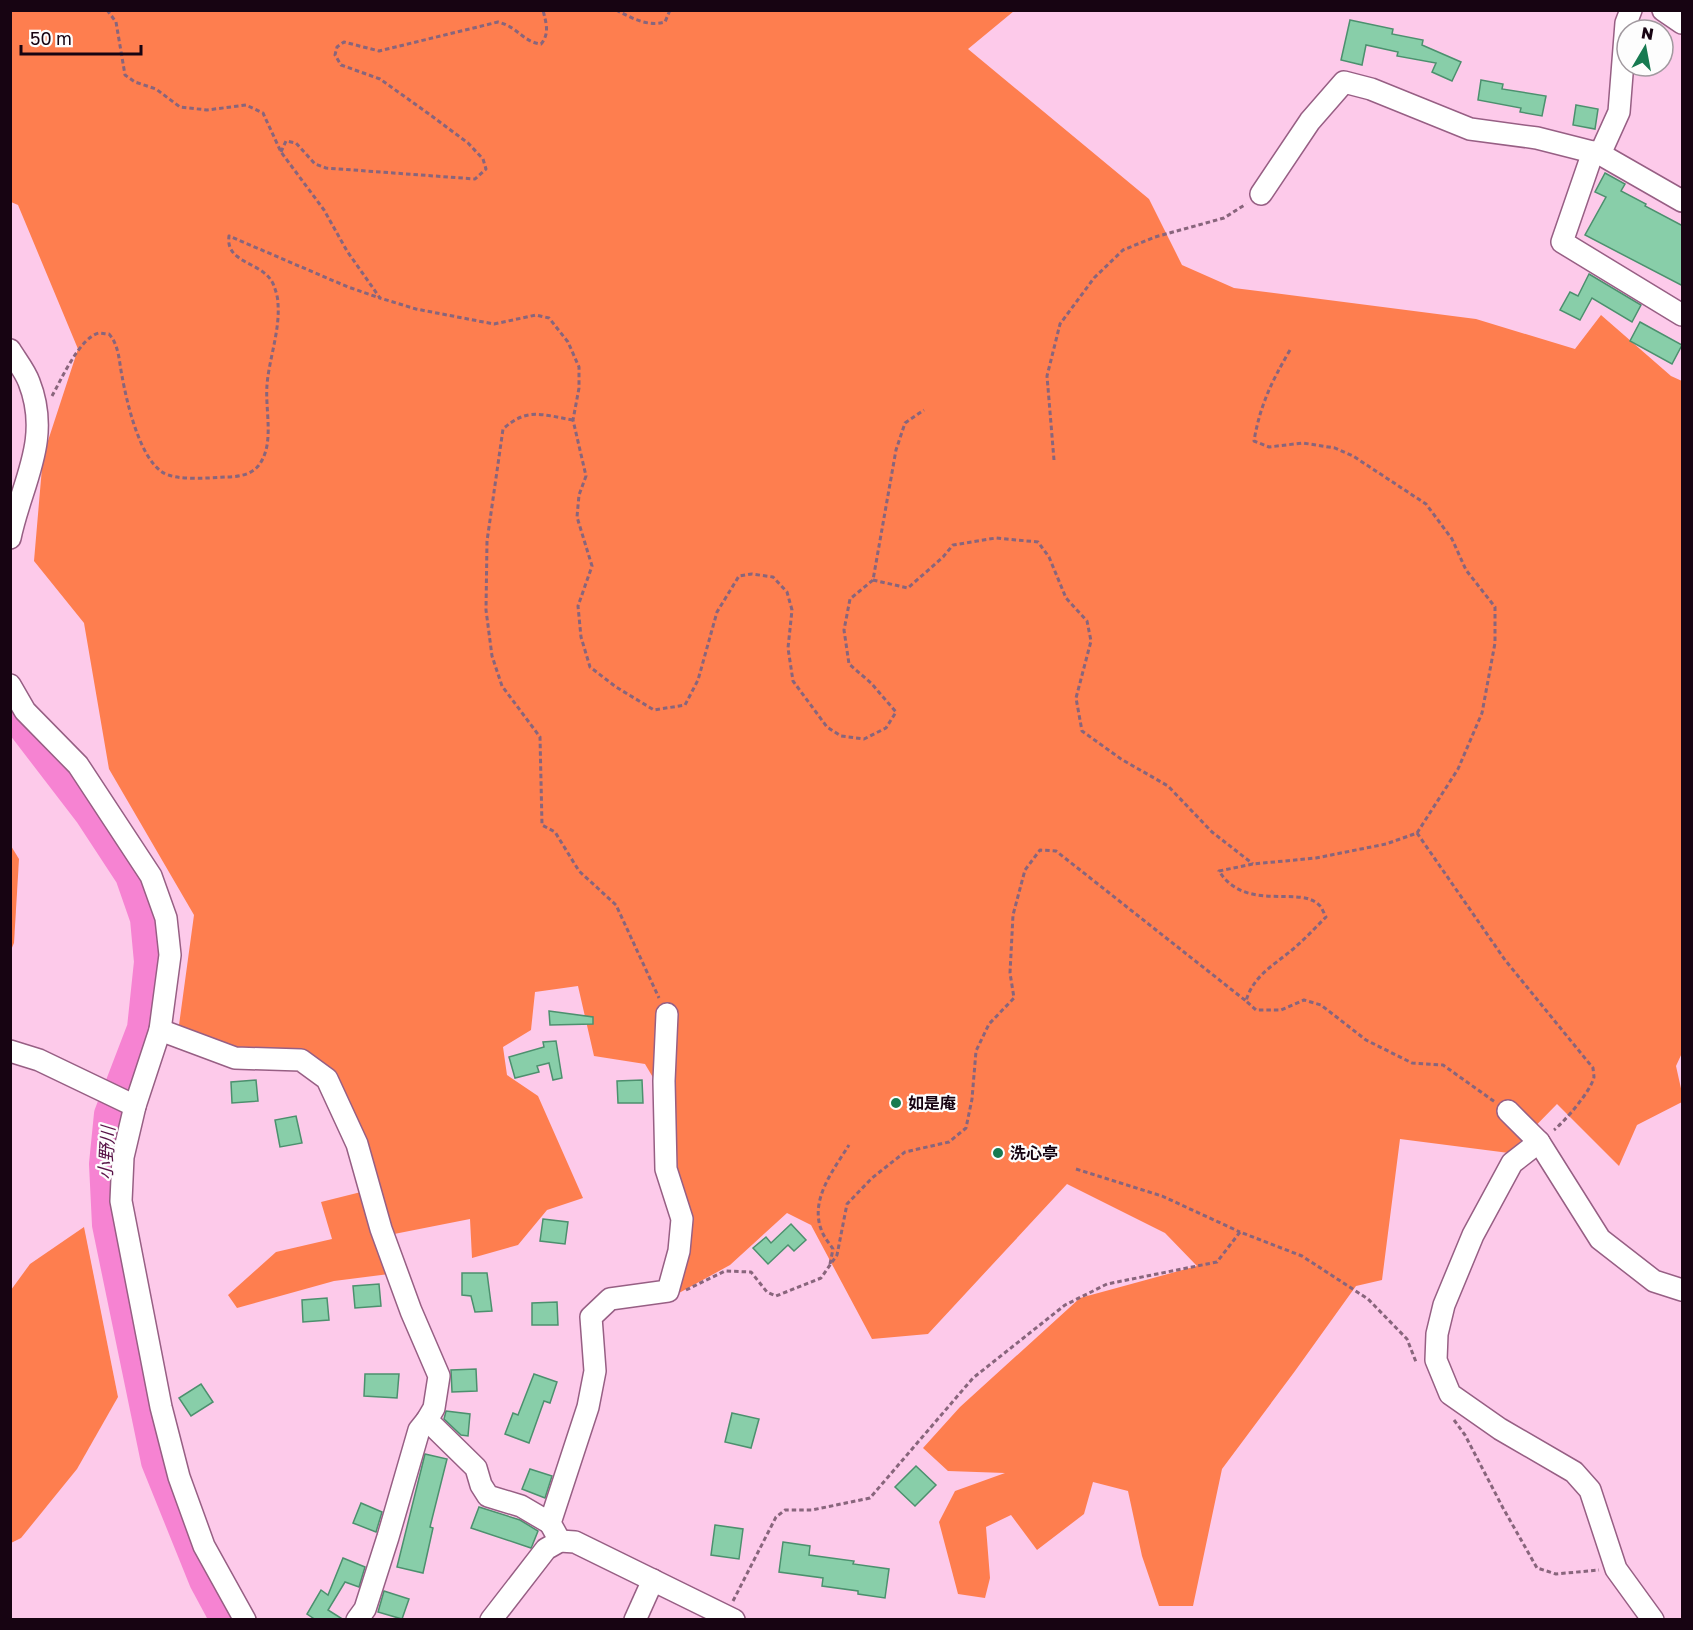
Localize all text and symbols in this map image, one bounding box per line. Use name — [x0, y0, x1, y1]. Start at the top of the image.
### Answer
scale bar — [21, 18, 141, 56]
north arrow — [1615, 18, 1675, 78]
text: N — [1640, 22, 1655, 44]
text: 50 m — [30, 27, 72, 49]
place label: 如是庵 — [908, 1093, 956, 1113]
marker: 如是庵 — [889, 1096, 903, 1110]
water label: 小野川 — [94, 1123, 119, 1181]
place label: 洗心亭 — [1010, 1143, 1058, 1163]
marker: 洗心亭 — [991, 1146, 1005, 1160]

